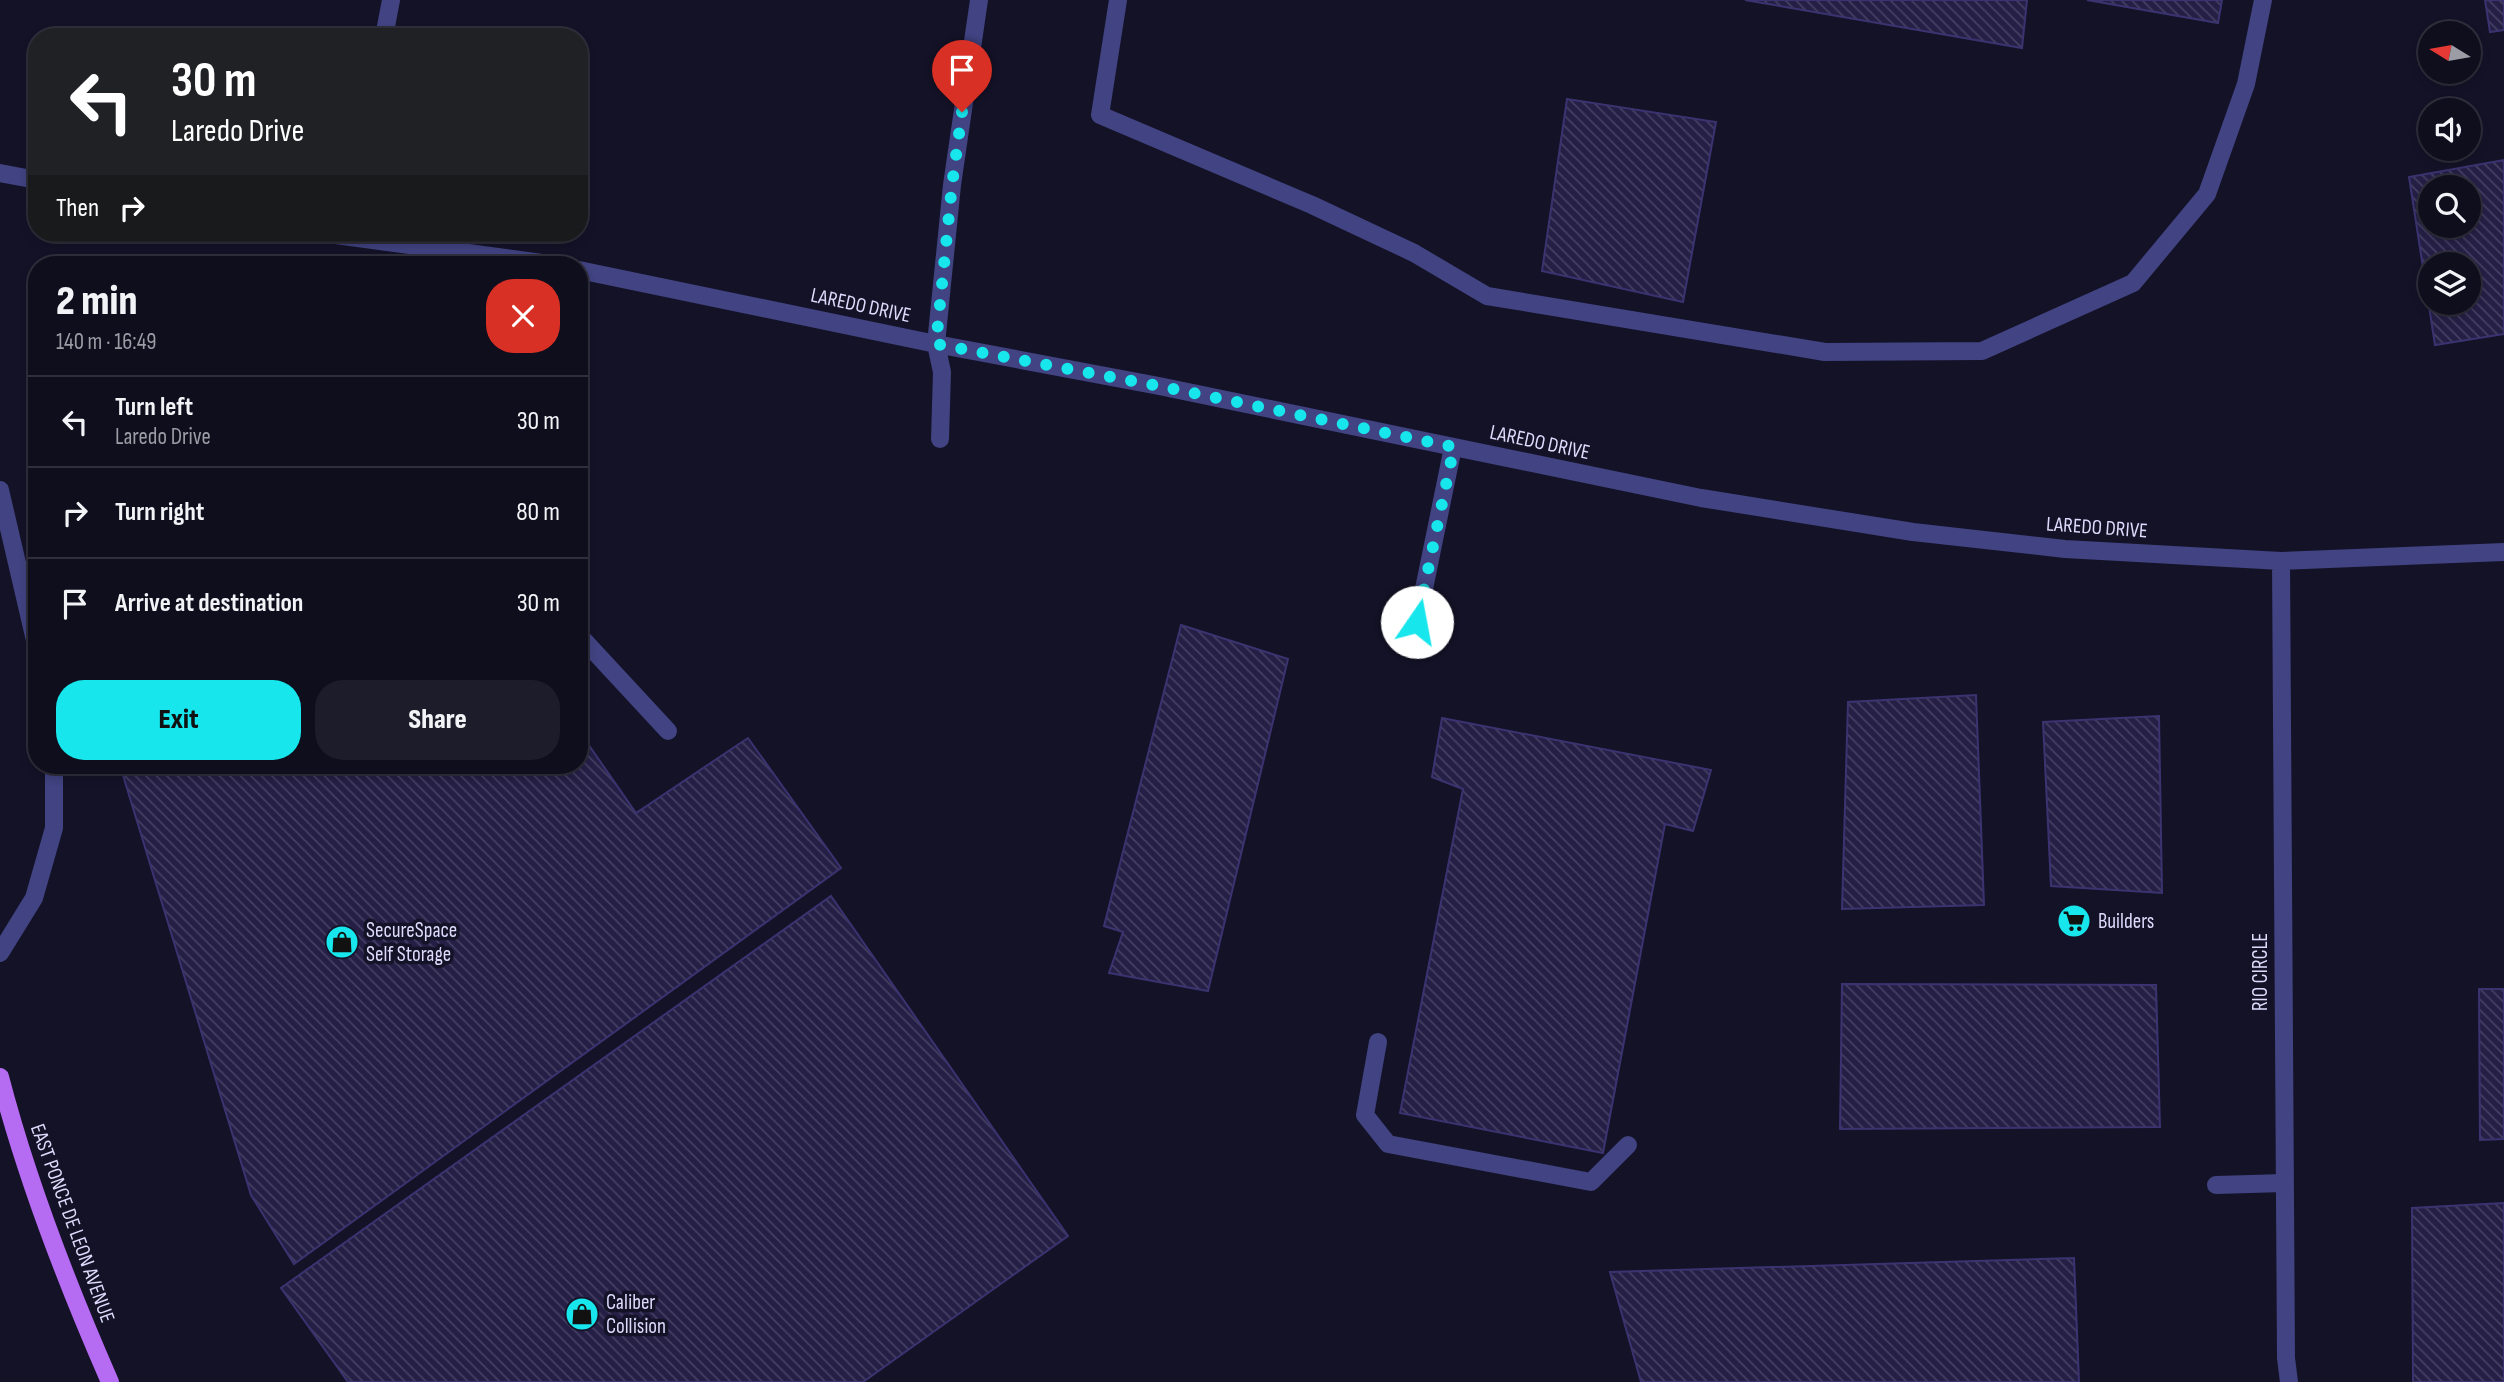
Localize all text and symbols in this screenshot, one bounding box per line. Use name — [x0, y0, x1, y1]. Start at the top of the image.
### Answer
north arrow — [2418, 21, 2482, 84]
map controls — [2418, 21, 2481, 315]
pin — [932, 40, 992, 112]
icon: arrive — [943, 51, 981, 89]
text: 30 m — [171, 52, 256, 111]
icon: left — [56, 56, 147, 147]
button: sound — [2418, 98, 2481, 161]
text: Laredo Drive — [171, 112, 304, 151]
button: search — [2418, 175, 2481, 238]
icon: right — [113, 189, 151, 227]
text: Then — [56, 193, 99, 224]
button: layers — [2418, 252, 2481, 315]
text: 2 min — [56, 276, 137, 327]
button: close — [486, 279, 560, 353]
street label: LAREDO DRIVE — [809, 283, 913, 328]
text: 140 m · 16:49 — [56, 328, 157, 356]
text: Turn left — [115, 392, 193, 423]
icon: left — [56, 403, 94, 441]
text: 30 m — [517, 406, 560, 437]
street label: LAREDO DRIVE — [1488, 420, 1592, 465]
text: Laredo Drive — [115, 423, 211, 451]
icon: right — [56, 494, 94, 532]
text: Turn right — [115, 497, 204, 528]
text: 80 m — [516, 497, 560, 528]
street label: LAREDO DRIVE — [2045, 511, 2149, 544]
icon: arrive — [56, 585, 94, 623]
position arrow — [1380, 585, 1454, 659]
text: Arrive at destination — [115, 588, 303, 619]
text: 30 m — [517, 588, 560, 619]
button: Exit — [56, 680, 301, 760]
button: Share — [315, 680, 560, 760]
supermarket icon: Builders — [2055, 902, 2093, 940]
place label: Builders — [2098, 909, 2154, 934]
place label: SecureSpace Self Storage — [366, 918, 457, 967]
shop icon: SecureSpace Self Storage — [323, 923, 361, 961]
street label: RIO CIRCLE — [2248, 933, 2273, 1011]
street label: EAST PONCE DE LEON AVENUE — [25, 1121, 120, 1326]
place label: Caliber Collision — [606, 1290, 666, 1339]
shop icon: Caliber Collision — [563, 1295, 601, 1333]

